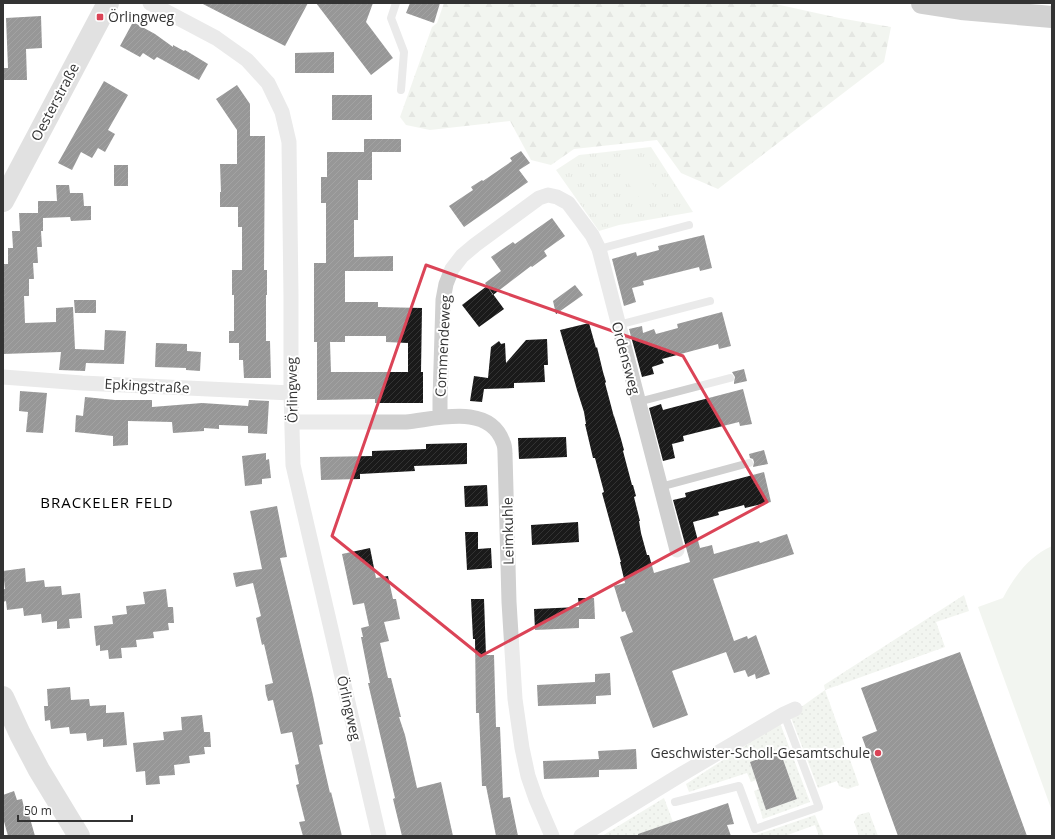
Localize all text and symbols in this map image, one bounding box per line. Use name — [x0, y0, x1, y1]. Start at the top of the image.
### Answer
place label: Örlingweg — [108, 7, 175, 26]
marker: Örlingweg — [95, 12, 105, 22]
street label: Oesterstraße — [26, 59, 83, 144]
street label: Commendeweg — [430, 294, 455, 398]
street label: Ordensweg — [608, 319, 645, 397]
street label: Örlingweg — [281, 356, 302, 423]
street label: Epkingstraße — [104, 374, 190, 397]
district label: BRACKELER FELD — [40, 492, 174, 512]
street label: Leimkuhle — [497, 497, 518, 565]
street label: Örlingweg — [333, 674, 366, 743]
place label: Geschwister-Scholl-Gesamtschule — [651, 743, 870, 762]
marker: Geschwister-Scholl-Gesamtschule — [873, 748, 883, 758]
scale bar — [18, 797, 132, 823]
text: 50 m — [24, 802, 52, 819]

